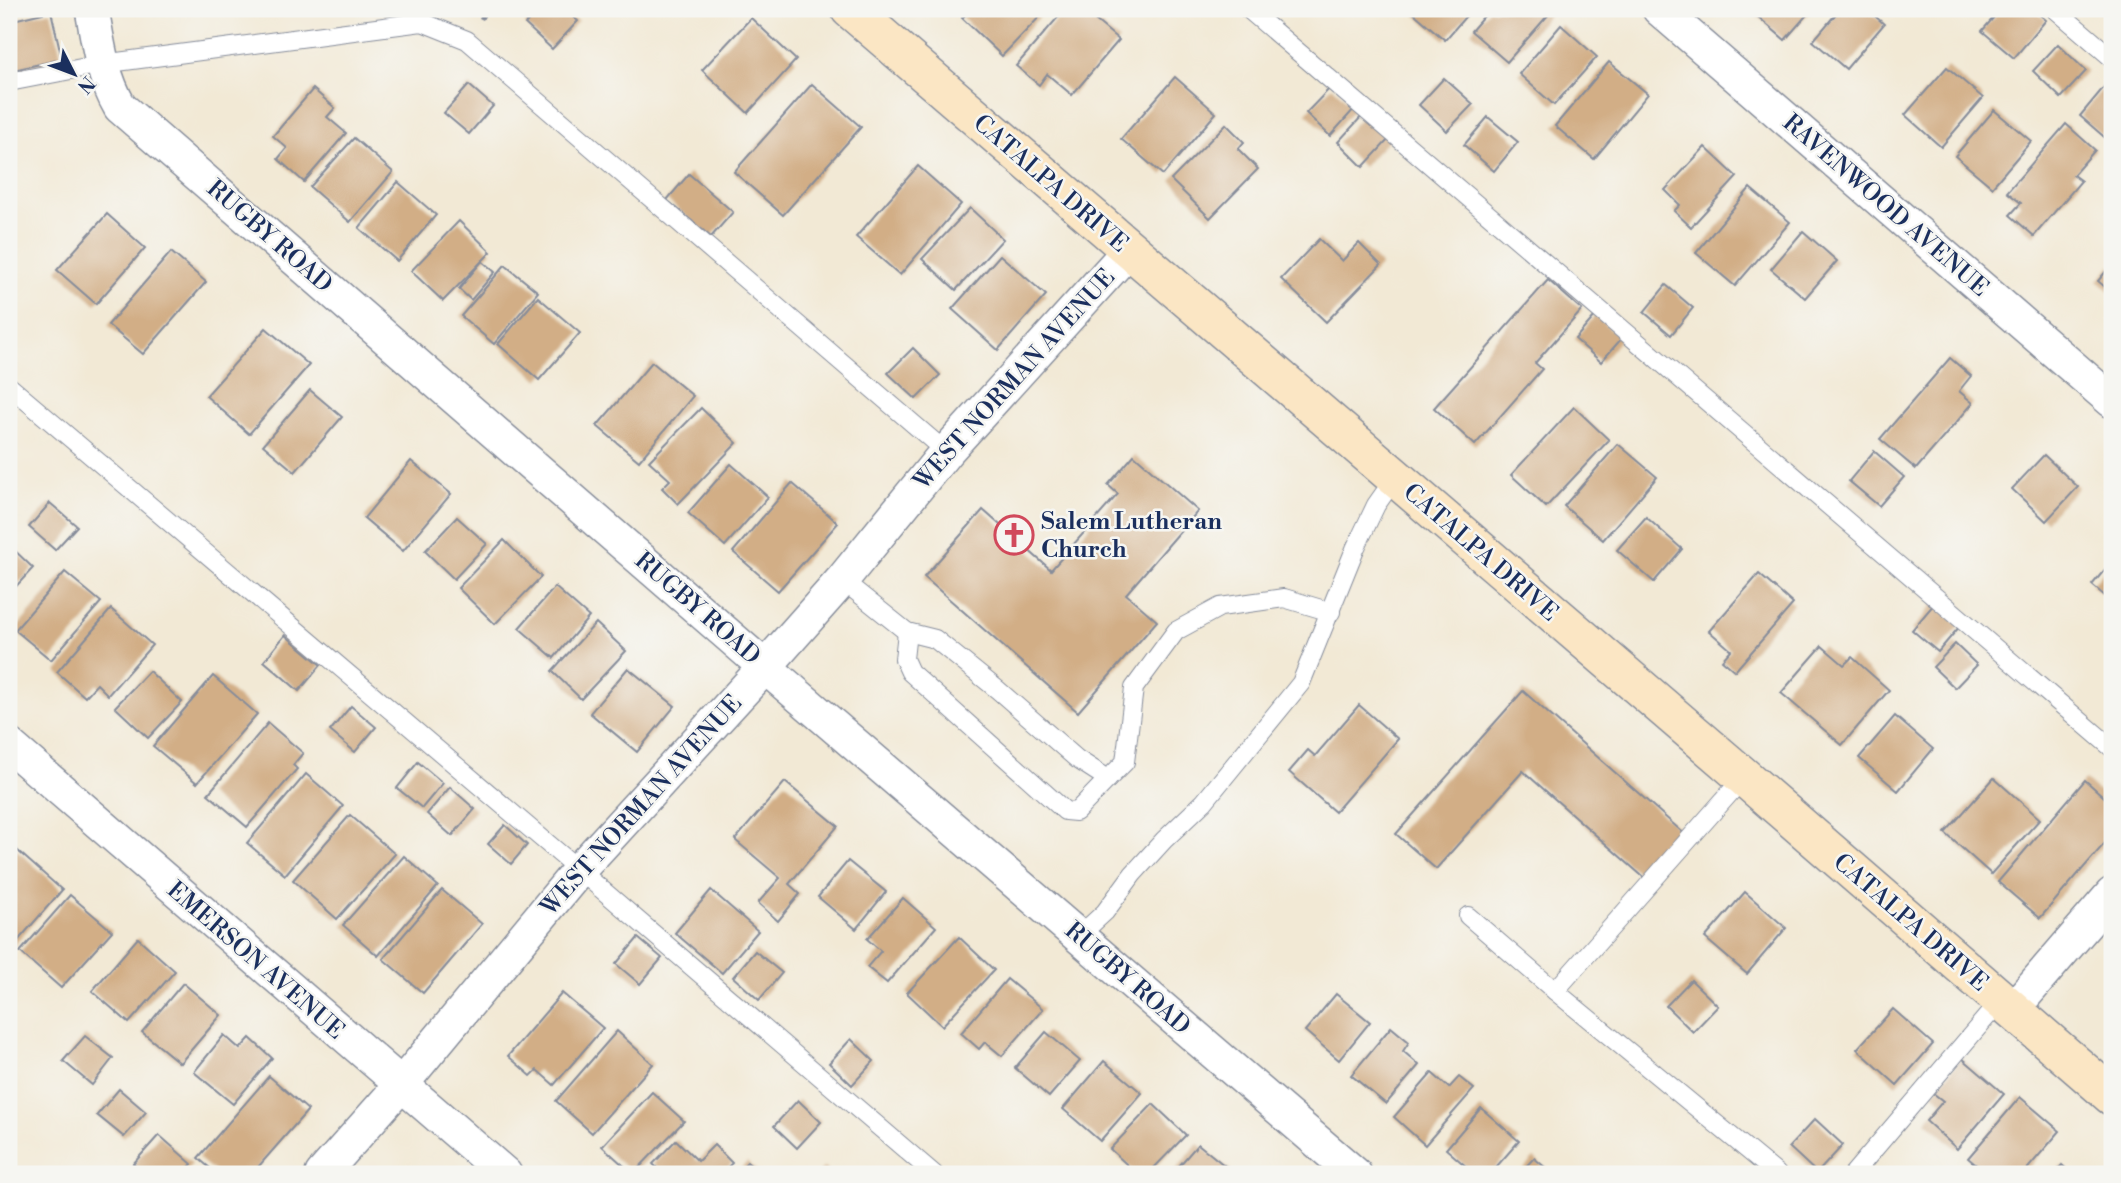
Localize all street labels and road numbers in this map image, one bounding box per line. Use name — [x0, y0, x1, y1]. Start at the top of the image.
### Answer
street label: CATALPA DRIVE — [967, 108, 1134, 259]
street label: RAVENWOOD AVENUE — [1776, 108, 1994, 303]
street label: RUGBY ROAD — [200, 174, 338, 300]
street label: WEST NORMAN AVENUE — [907, 263, 1122, 497]
street label: CATALPA DRIVE — [1397, 477, 1564, 628]
street label: RUGBY ROAD — [628, 546, 766, 672]
street label: WEST NORMAN AVENUE — [534, 689, 749, 923]
street label: CATALPA DRIVE — [1827, 847, 1994, 998]
street label: EMERSON AVENUE — [160, 875, 350, 1046]
street label: RUGBY ROAD — [1058, 916, 1196, 1042]

